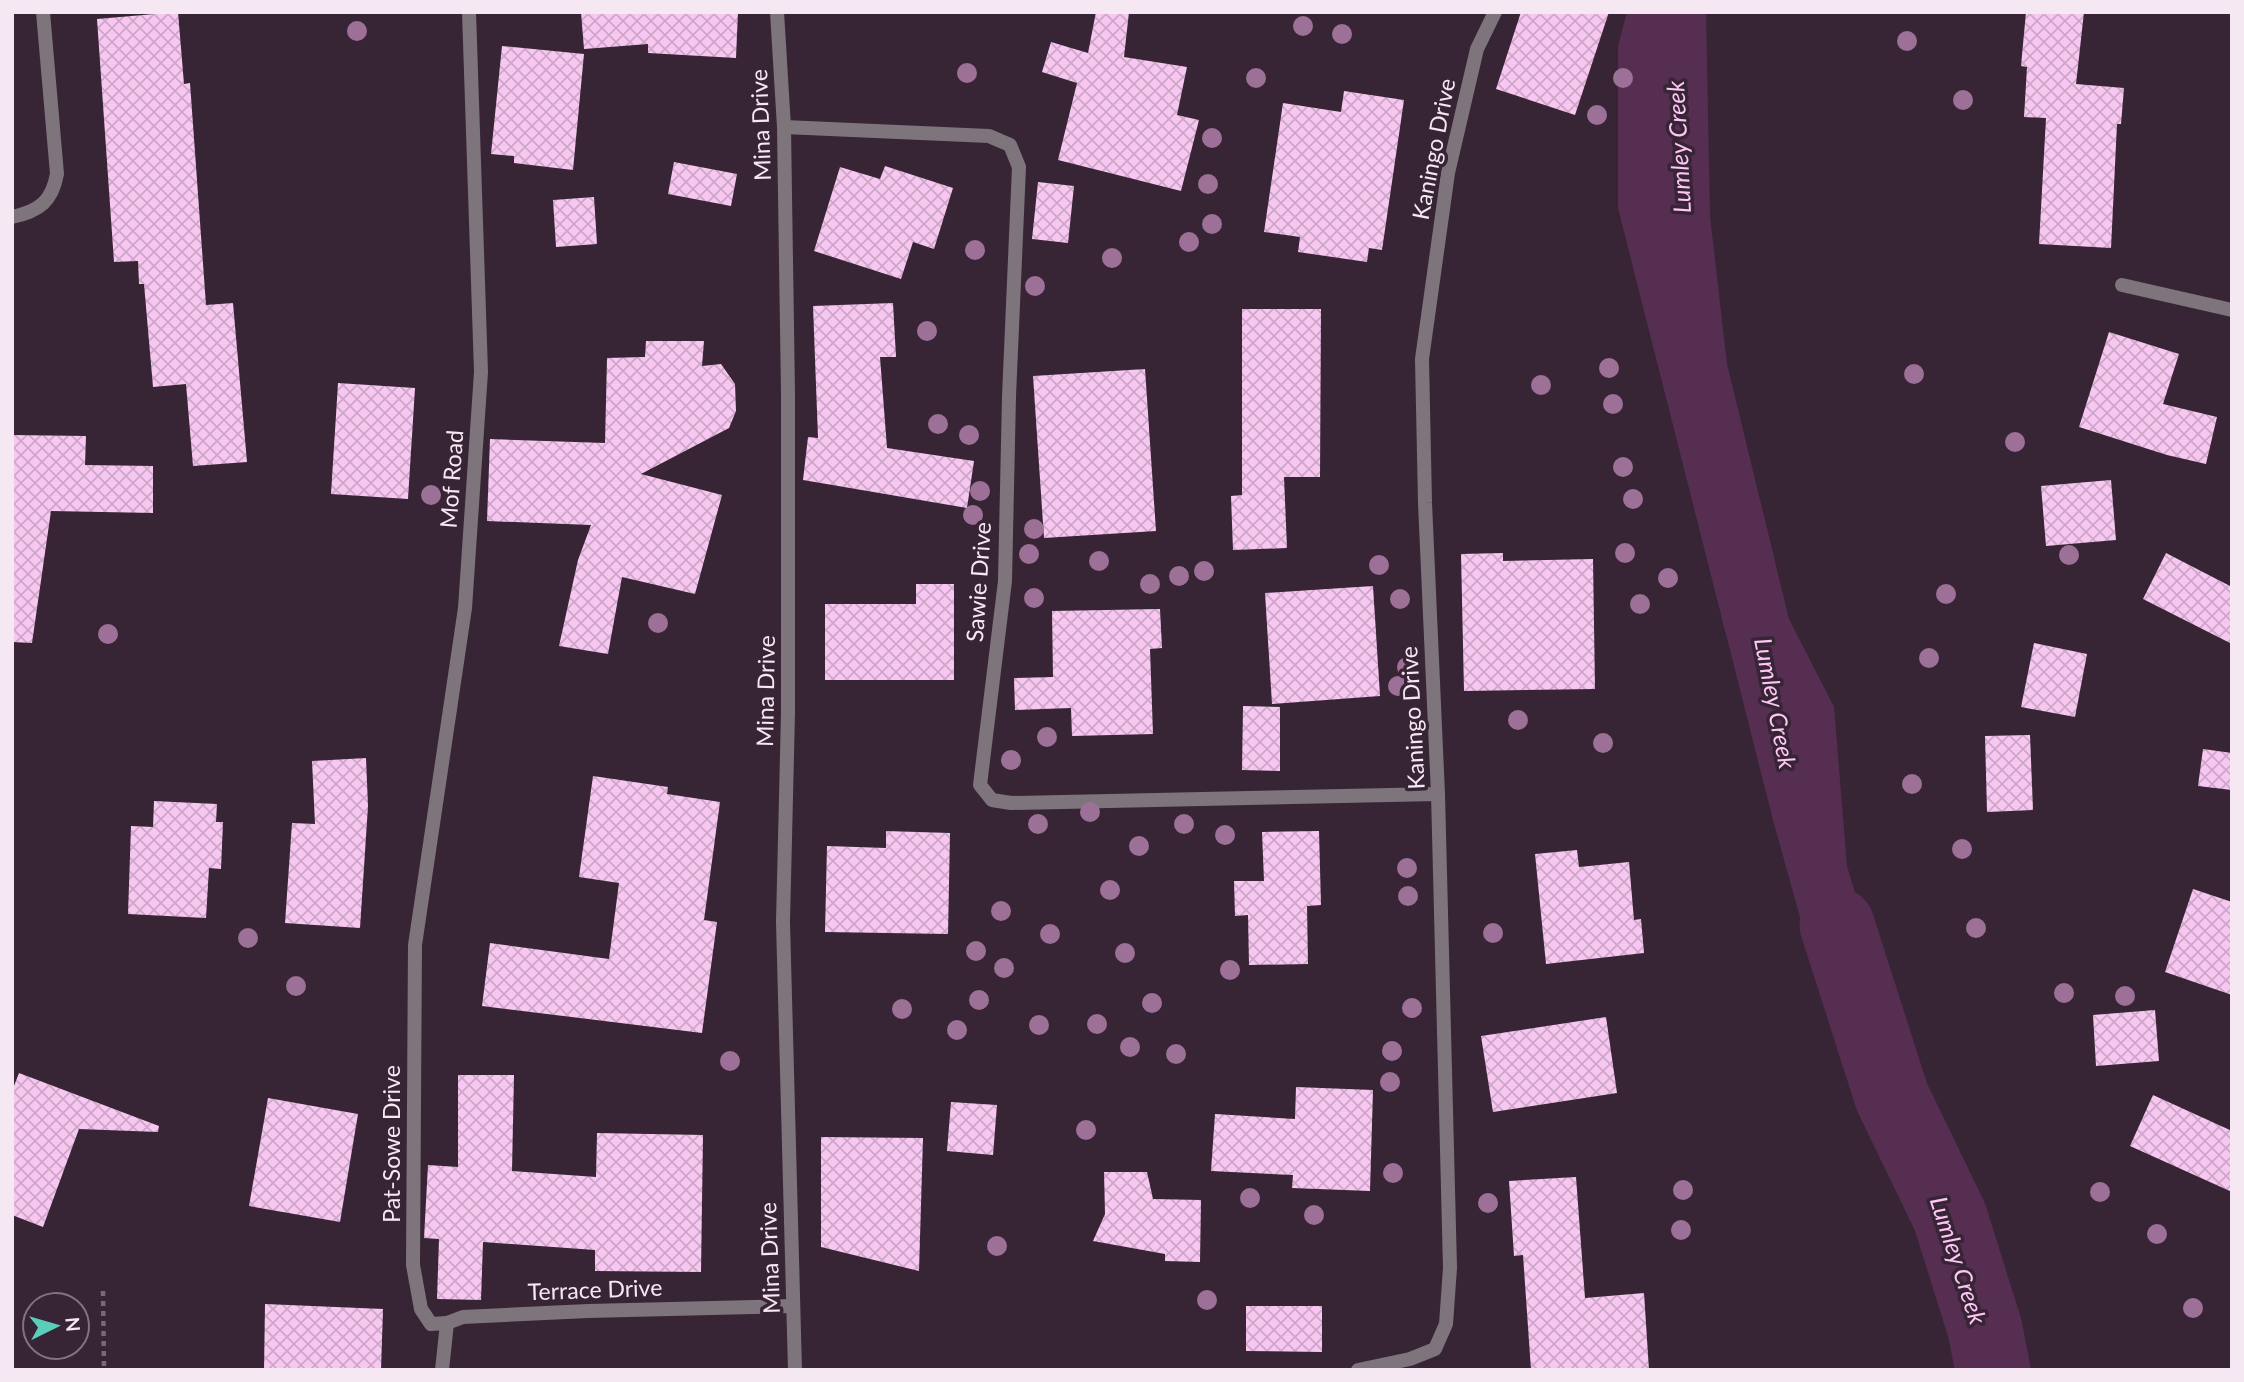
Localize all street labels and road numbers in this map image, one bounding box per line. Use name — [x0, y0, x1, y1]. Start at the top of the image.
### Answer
street label: Mina Drive — [744, 69, 776, 181]
street label: Kaningo Drive — [1406, 76, 1460, 222]
street label: Mof Road — [434, 429, 468, 529]
street label: Sawie Drive — [960, 521, 996, 643]
street label: Mina Drive — [750, 635, 780, 747]
street label: Kaningo Drive — [1394, 646, 1430, 790]
street label: Pat-Sowe Drive — [377, 1065, 405, 1223]
street label: Mina Drive — [753, 1202, 785, 1314]
street label: Terrace Drive — [527, 1273, 663, 1305]

